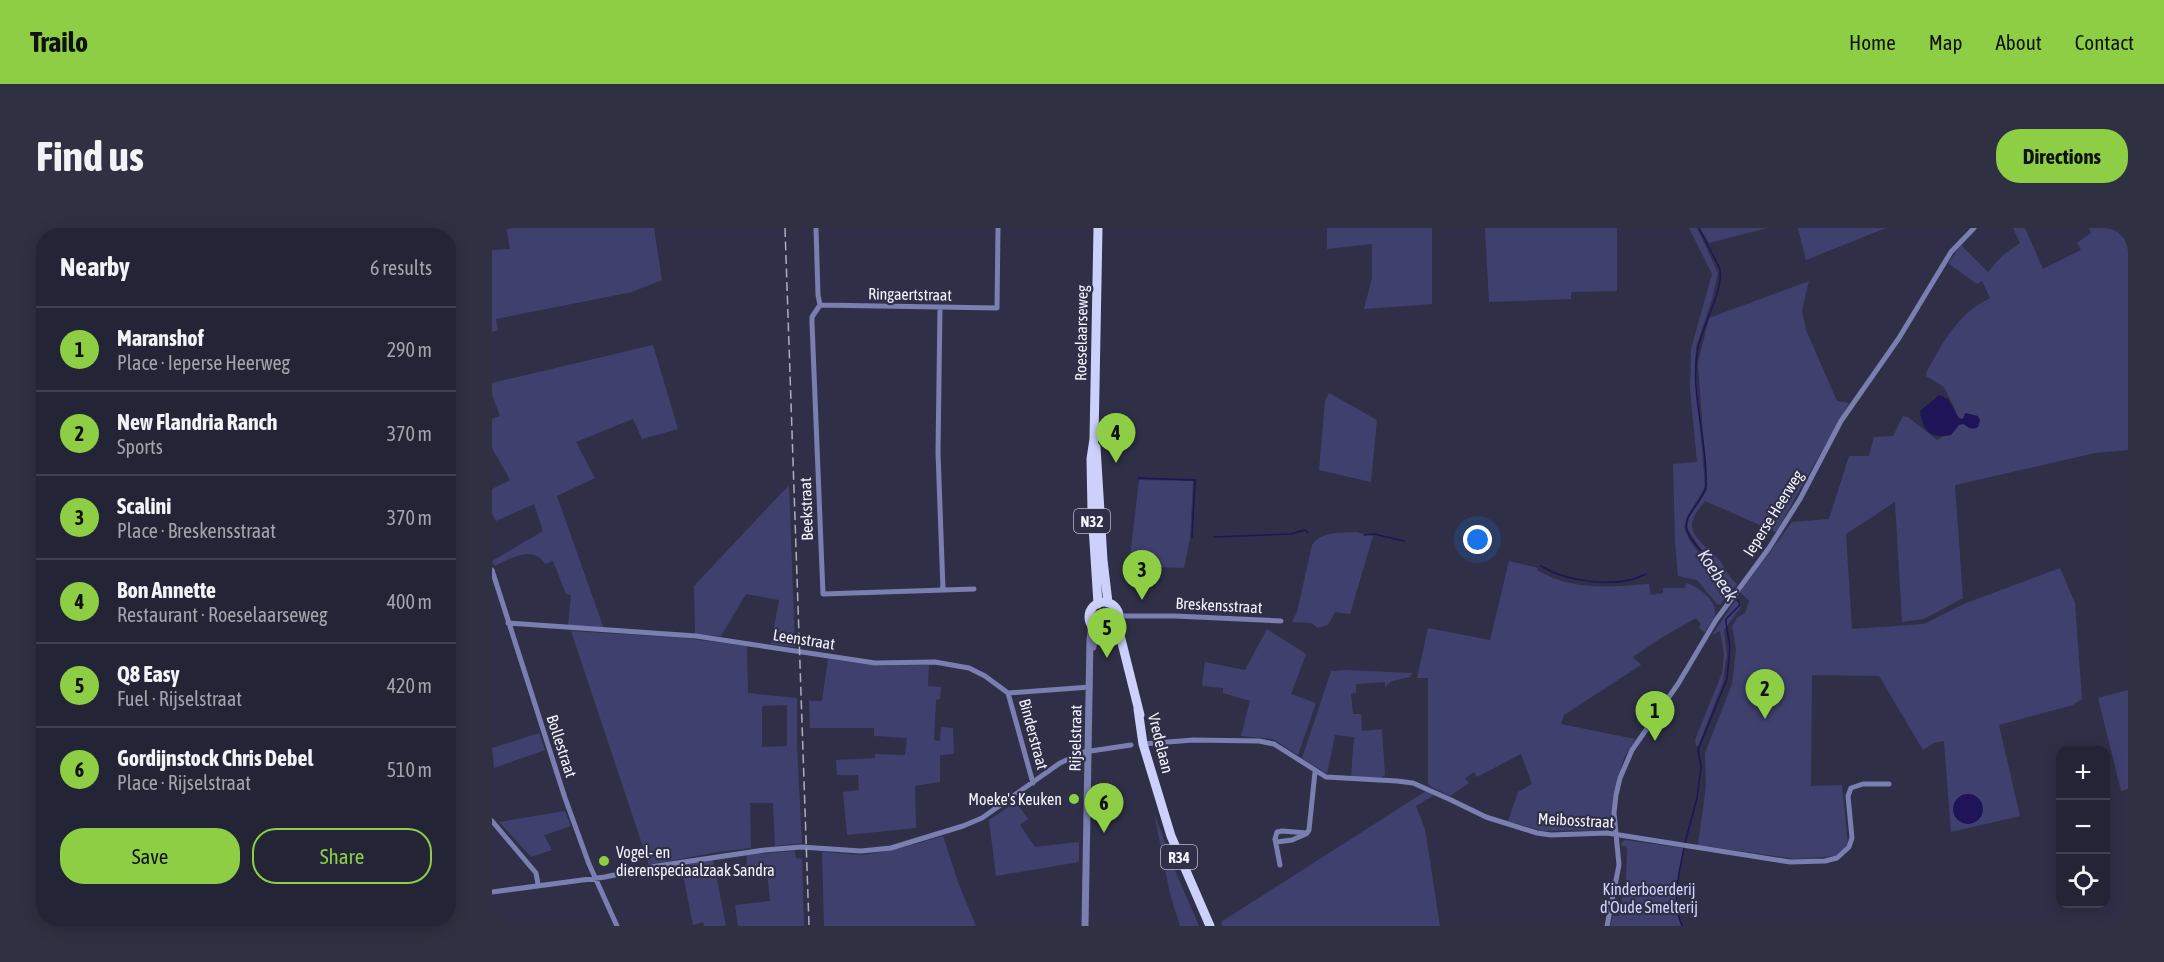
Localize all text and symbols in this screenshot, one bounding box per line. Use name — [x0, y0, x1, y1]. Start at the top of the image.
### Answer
text: Trailo — [30, 26, 88, 58]
text: Home — [1849, 30, 1896, 54]
text: Map — [1929, 30, 1963, 54]
text: About — [1996, 30, 2042, 54]
text: Contact — [2075, 30, 2134, 54]
button: Directions — [1996, 129, 2128, 183]
text: Find us — [36, 132, 144, 180]
text: Nearby — [60, 252, 130, 282]
text: 6 results — [370, 256, 432, 279]
street label: Ringaertstraat — [868, 284, 953, 305]
street label: Roeselaarseweg — [1071, 285, 1092, 381]
text: Maranshof — [117, 325, 204, 351]
text: 1 — [75, 338, 84, 361]
text: 290 m — [387, 338, 432, 361]
text: Place · Ieperse Heerweg — [117, 351, 290, 374]
text: New Flandria Ranch — [117, 409, 277, 435]
pin: 4 — [1096, 414, 1136, 463]
text: 2 — [75, 422, 84, 445]
text: 370 m — [387, 422, 432, 445]
text: Sports — [117, 435, 163, 458]
street label: Ieperse Heerweg — [1739, 467, 1808, 560]
street label: Beekstraat — [796, 477, 816, 541]
text: Scalini — [117, 493, 171, 519]
text: 3 — [75, 506, 84, 529]
text: 370 m — [387, 506, 432, 529]
road number: N32 — [1074, 509, 1110, 533]
text: Place · Breskensstraat — [117, 519, 276, 542]
your location — [1463, 525, 1492, 554]
water label: Koebeek — [1694, 545, 1743, 606]
pin: 3 — [1122, 550, 1162, 600]
text: Bon Annette — [117, 577, 216, 603]
text: 4 — [75, 590, 84, 613]
text: 400 m — [387, 590, 432, 613]
street label: Breskensstraat — [1175, 594, 1263, 616]
text: Restaurant · Roeselaarseweg — [117, 603, 328, 626]
pin: 5 — [1088, 608, 1126, 658]
street label: Leenstraat — [772, 625, 837, 653]
text: Q8 Easy — [117, 661, 180, 687]
pin: 2 — [1746, 670, 1784, 719]
text: 5 — [75, 674, 84, 697]
text: 420 m — [387, 674, 432, 697]
text: Fuel · Rijselstraat — [117, 687, 242, 710]
pin: 1 — [1636, 692, 1674, 741]
street label: Binderstraat — [1016, 697, 1052, 772]
street label: Rijselstraat — [1065, 704, 1086, 771]
street label: Vredelaan — [1145, 711, 1177, 775]
street label: Bollestraat — [543, 712, 581, 780]
text: Gordijnstock Chris Debel — [117, 745, 313, 771]
map controls — [2056, 746, 2110, 908]
button: + — [2056, 746, 2110, 800]
text: 6 — [75, 758, 84, 781]
text: 510 m — [387, 758, 432, 781]
text: Place · Rijselstraat — [117, 771, 251, 794]
pin: 6 — [1084, 784, 1124, 833]
place label: Moeke's Keuken — [968, 790, 1062, 808]
marker: Moeke's Keuken — [1067, 792, 1081, 806]
button: − — [2056, 800, 2110, 854]
street label: Meibosstraat — [1537, 809, 1615, 831]
button: Save — [60, 828, 240, 884]
button: Share — [252, 828, 432, 884]
place label: Vogel- en dierenspeciaalzaak Sandra — [616, 843, 775, 880]
road number: R34 — [1161, 845, 1197, 869]
marker: Vogel- en dierenspeciaalzaak Sandra — [597, 854, 611, 868]
button: locate — [2056, 854, 2110, 908]
park label: Kinderboerderij d'Oude Smelterij — [1600, 880, 1698, 917]

